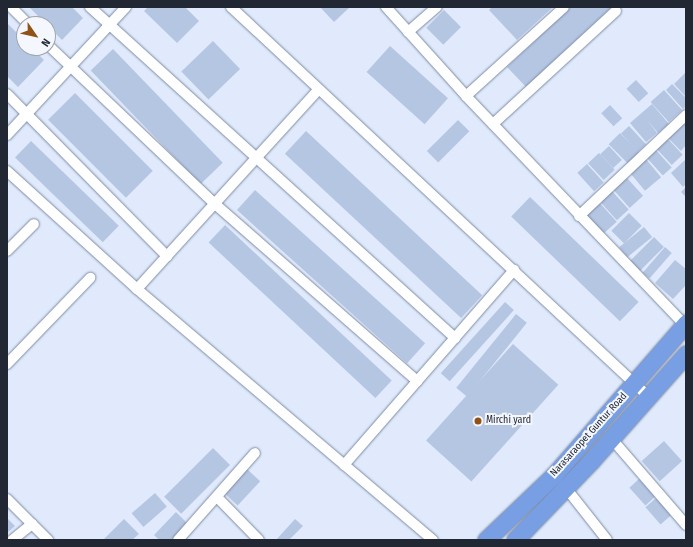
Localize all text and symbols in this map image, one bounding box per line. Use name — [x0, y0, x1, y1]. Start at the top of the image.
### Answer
north arrow — [16, 16, 56, 56]
text: N — [38, 36, 53, 49]
street label: Narasaraopet Guntur Road — [548, 391, 630, 479]
place label: Mirchi yard — [486, 415, 531, 427]
marker: Mirchi yard — [473, 416, 483, 426]

